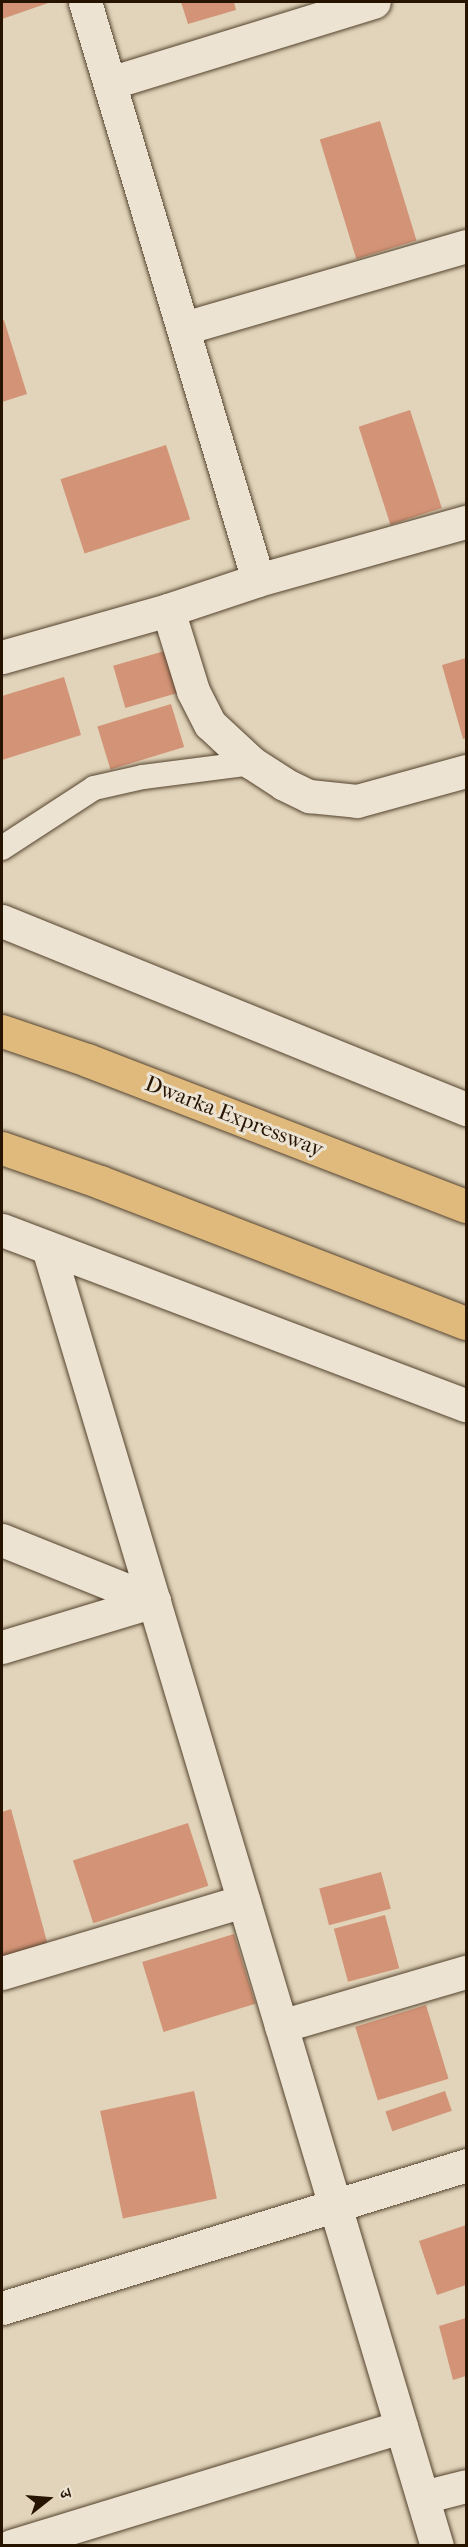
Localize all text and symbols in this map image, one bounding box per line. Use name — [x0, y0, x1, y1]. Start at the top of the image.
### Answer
street label: Dwarka Expressway — [141, 1071, 327, 1163]
north arrow — [18, 2469, 78, 2529]
text: उ — [55, 2487, 76, 2500]

